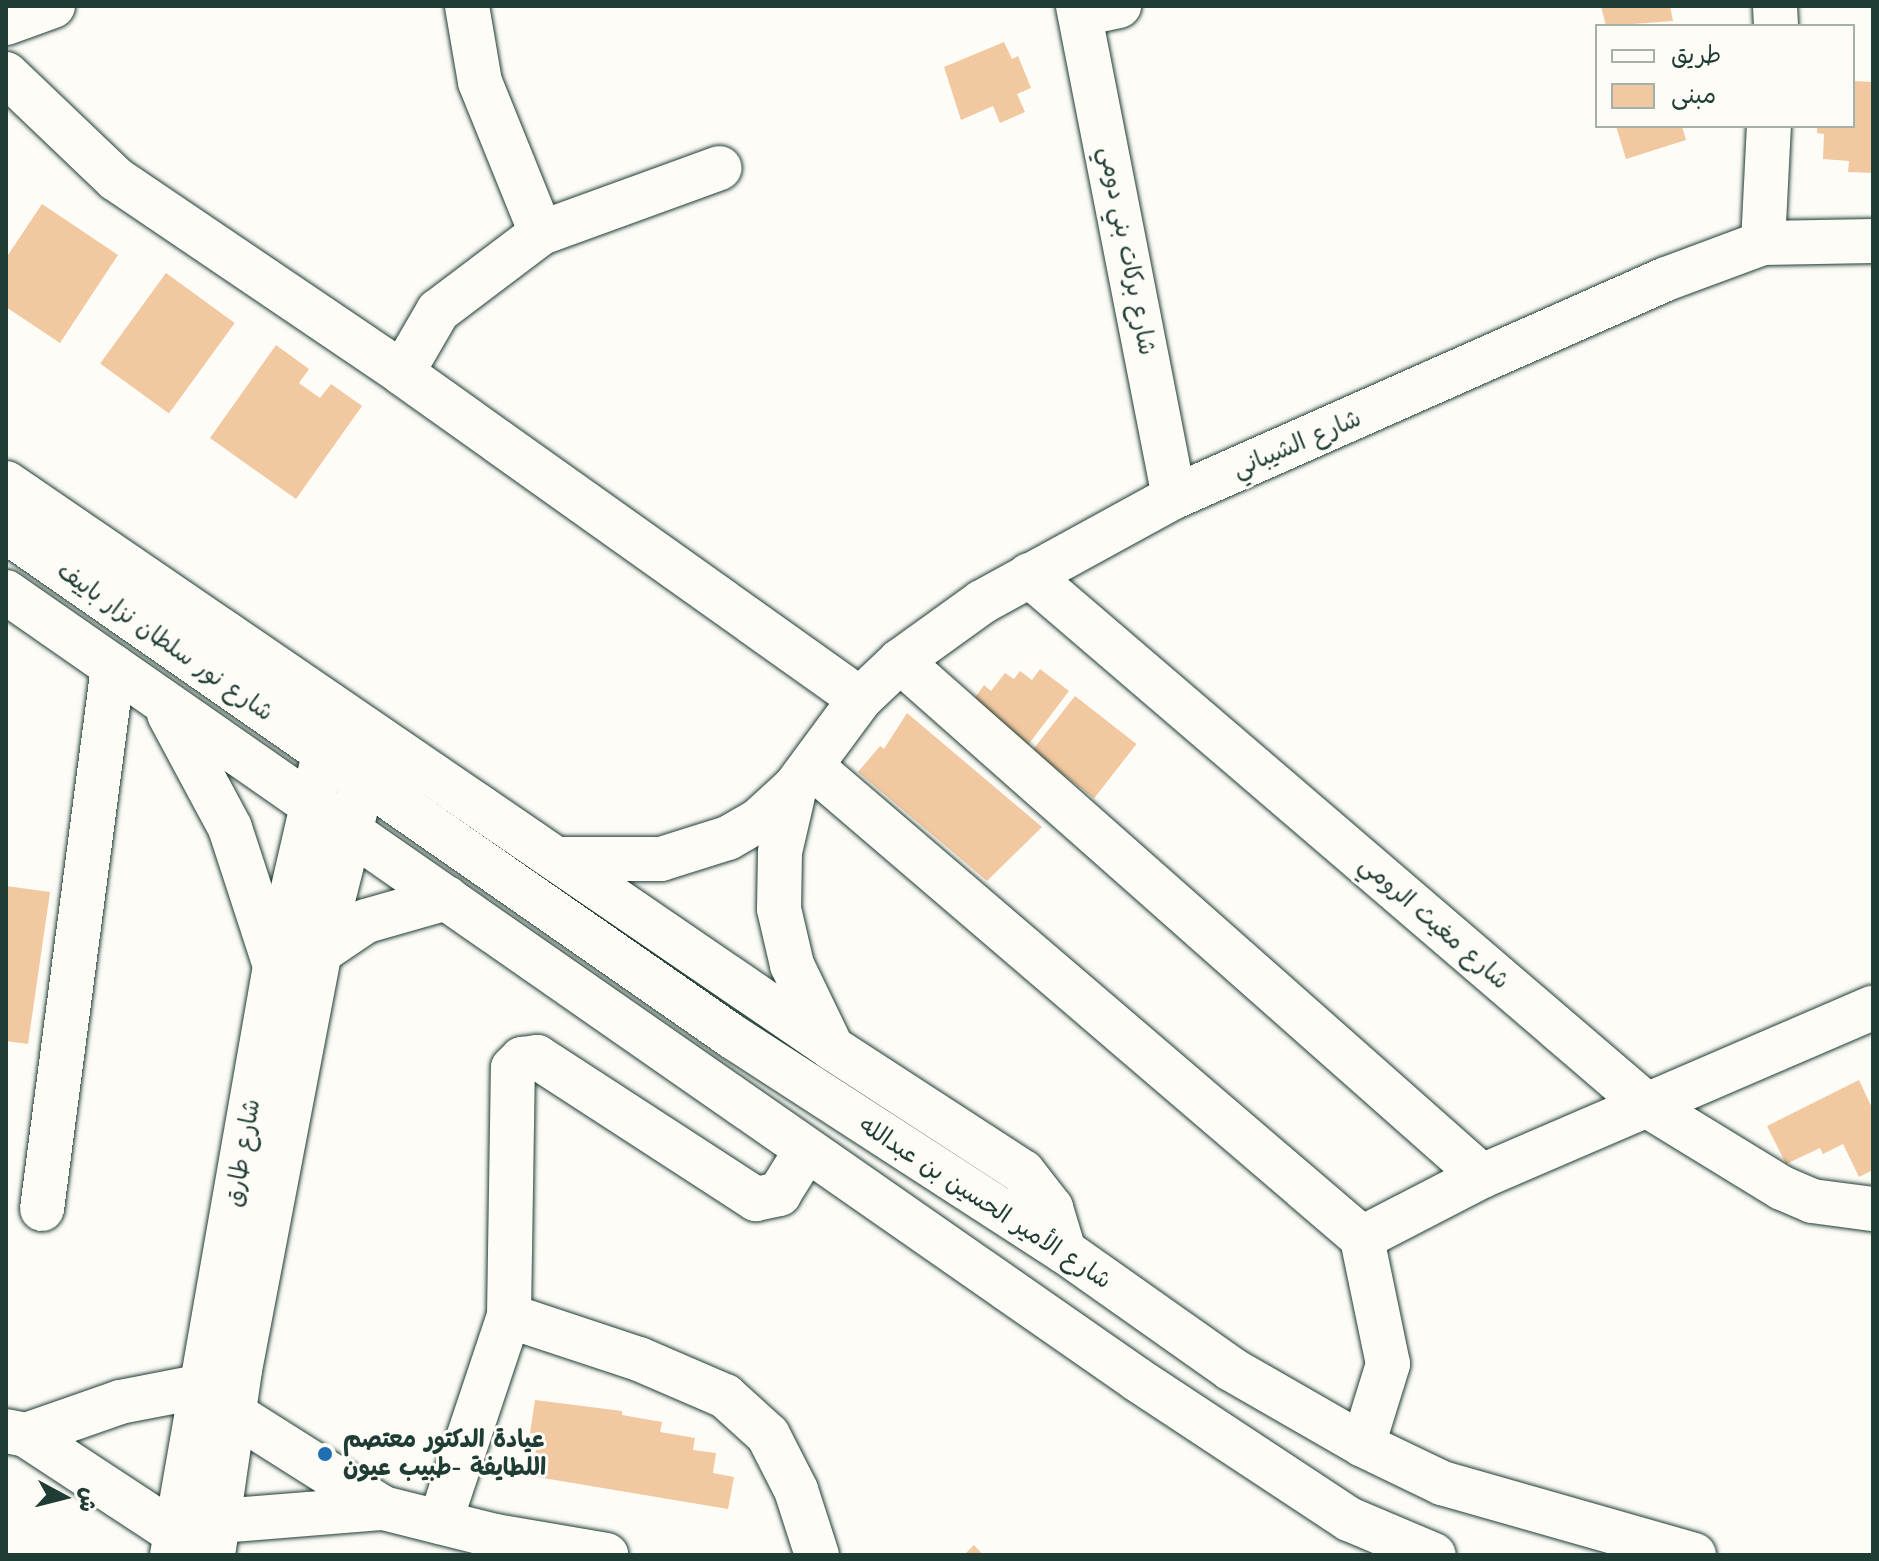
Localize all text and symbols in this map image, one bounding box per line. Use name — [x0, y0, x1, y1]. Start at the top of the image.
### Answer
legend — [1595, 24, 1855, 128]
text: طريق — [1671, 41, 1721, 69]
text: مبنى — [1671, 81, 1716, 109]
street label: شارع بركات بني دومي — [1093, 144, 1161, 358]
street label: شارع الشيباني — [1228, 404, 1366, 484]
street label: شارع نور سلطان نزار باييف — [51, 556, 279, 728]
street label: شارع مغيث الرومي — [1353, 850, 1515, 996]
street label: شارع طارق — [219, 1097, 267, 1209]
street label: شارع الأمير الحسين بن عبدالله — [853, 1111, 1117, 1295]
place label: عيادة الدكتور معتصم اللطايفة -طبيب عيون — [343, 1426, 546, 1482]
marker: عيادة الدكتور معتصم اللطايفة -طبيب عيون — [314, 1443, 336, 1465]
north arrow — [24, 1457, 104, 1537]
text: ش — [73, 1486, 102, 1514]

